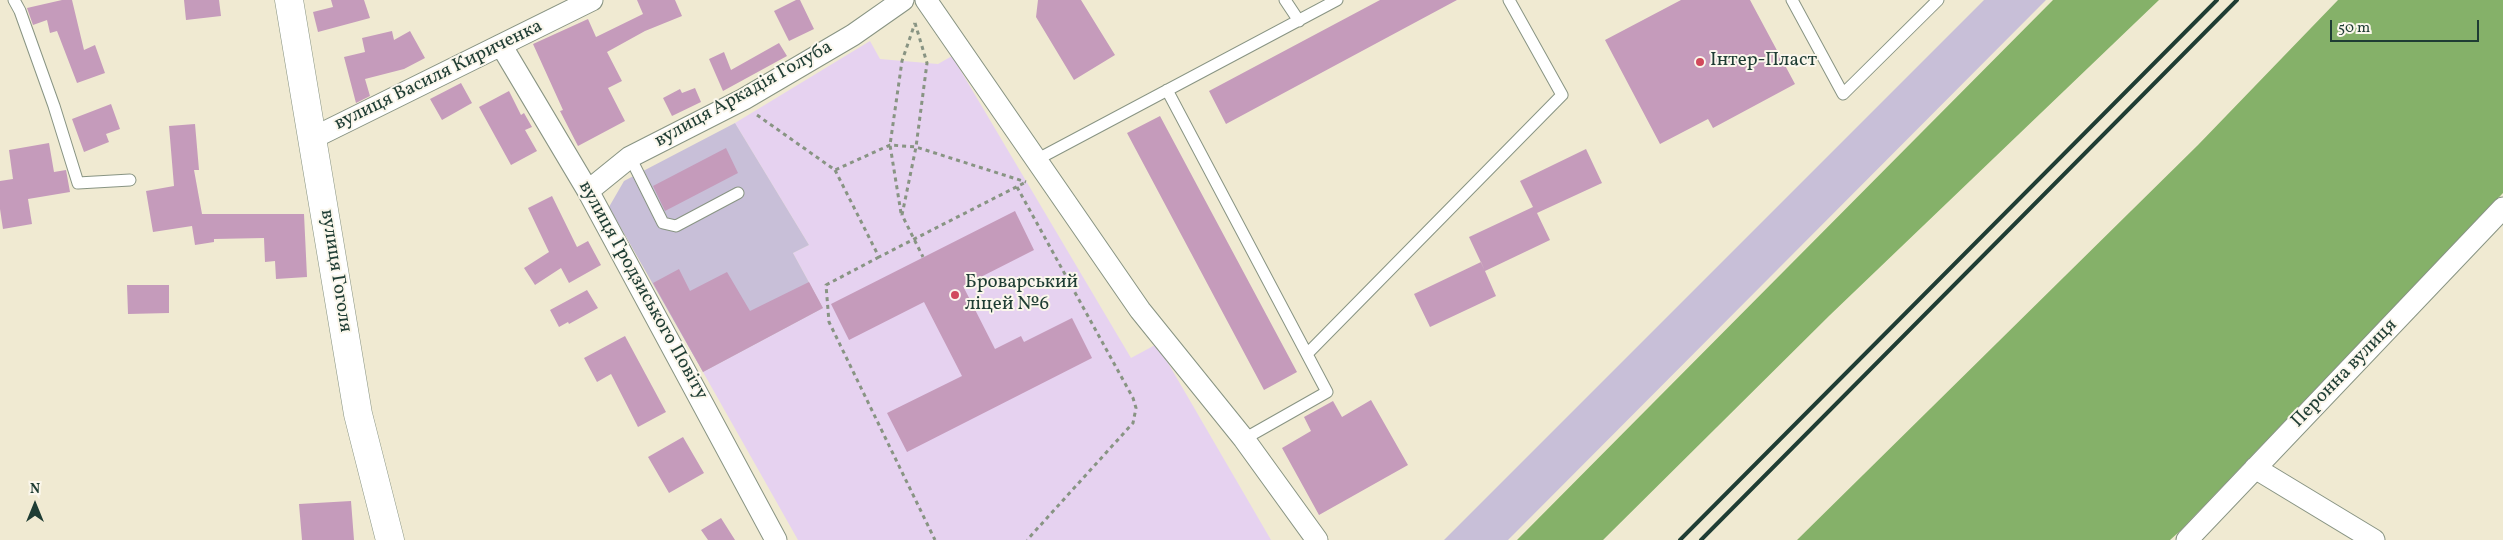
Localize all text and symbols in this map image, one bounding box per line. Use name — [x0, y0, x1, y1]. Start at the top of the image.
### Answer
scale bar — [2333, 10, 2482, 42]
street label: вулиця Василя Кириченка — [331, 16, 547, 136]
text: 50 m — [2338, 18, 2370, 39]
street label: вулиця Аркадія Голуба — [651, 37, 837, 153]
place label: Інтер-Пласт — [1710, 51, 1817, 73]
marker: Інтер-Пласт — [1694, 56, 1706, 68]
street label: вулиця Гродзиського Повіту — [572, 178, 712, 404]
street label: вулиця Гоголя — [314, 208, 356, 334]
place label: Броварський ліцей №6 — [965, 273, 1078, 317]
marker: Броварський ліцей №6 — [949, 289, 961, 301]
street label: Перонна вулиця — [2287, 315, 2403, 433]
north arrow — [10, 480, 60, 530]
text: N — [30, 480, 40, 499]

